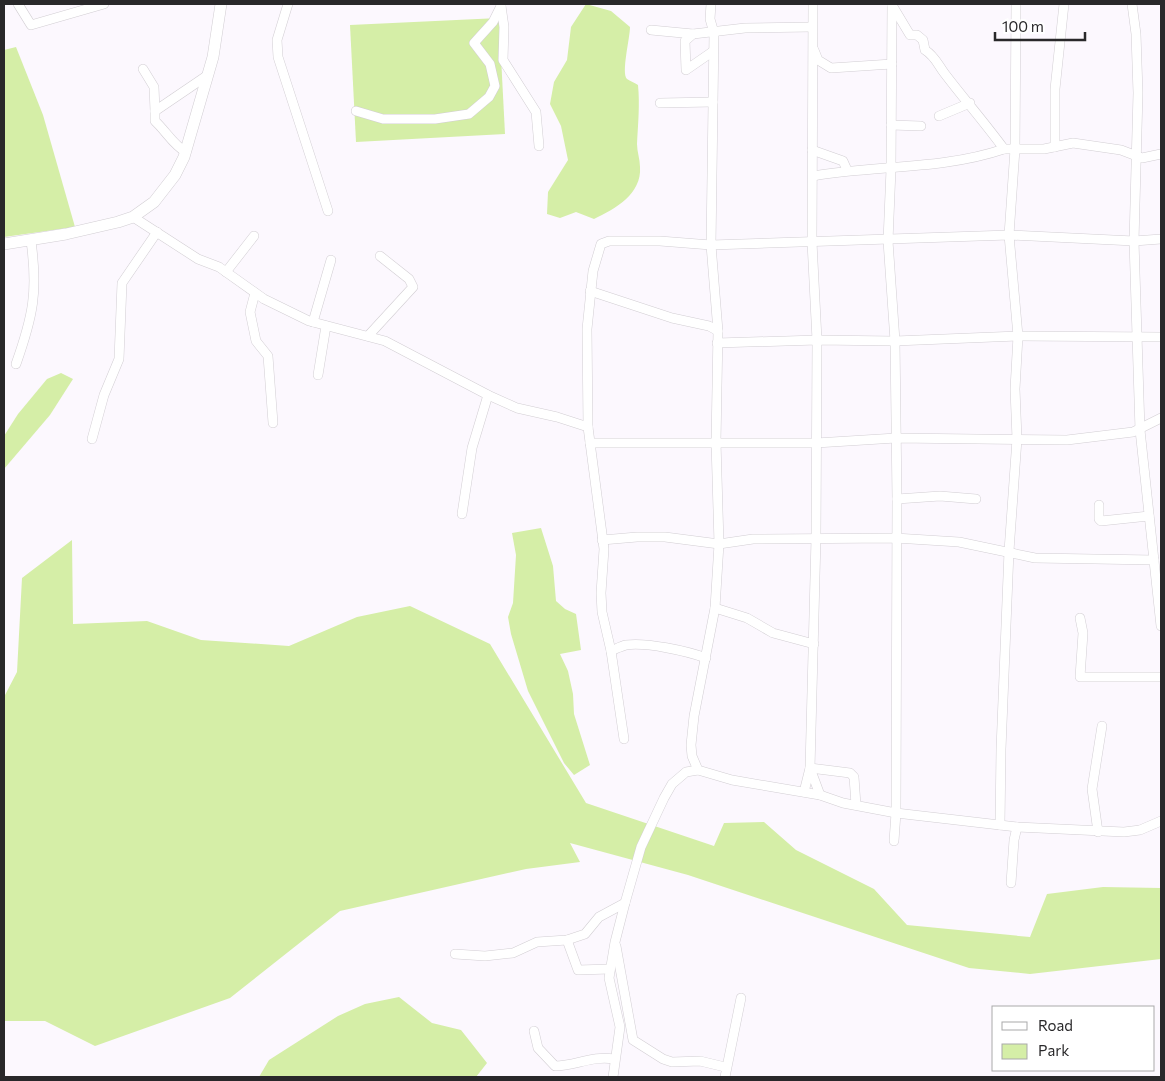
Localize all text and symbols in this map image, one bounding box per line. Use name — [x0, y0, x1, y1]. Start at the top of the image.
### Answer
scale bar — [995, 10, 1085, 42]
text: 100 m — [1002, 17, 1044, 35]
legend — [992, 1006, 1155, 1071]
text: Road — [1038, 1016, 1073, 1034]
text: Park — [1038, 1041, 1069, 1059]

